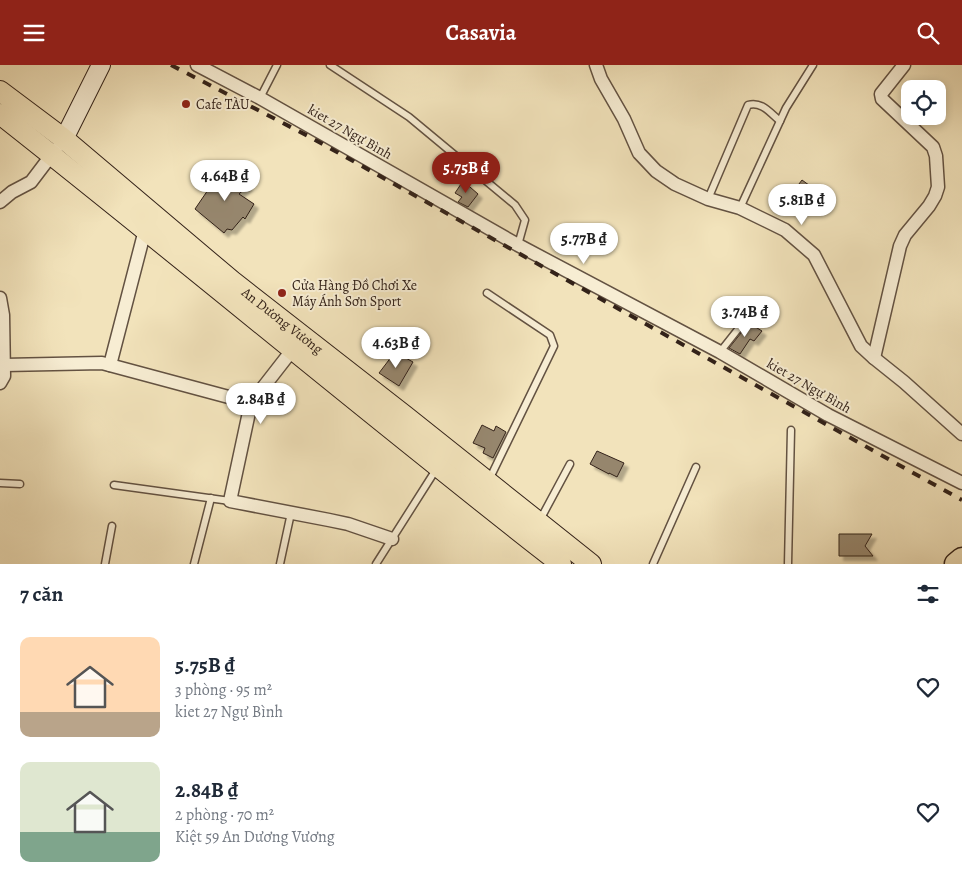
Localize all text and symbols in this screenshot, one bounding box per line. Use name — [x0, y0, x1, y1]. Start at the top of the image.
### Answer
text: Casavia — [446, 18, 516, 48]
icon: menu — [20, 19, 48, 47]
icon: search — [914, 19, 942, 47]
map controls — [901, 80, 946, 125]
button: locate — [901, 80, 946, 125]
place label: Cafe TÀU — [196, 95, 250, 114]
marker: Cafe TÀU — [180, 98, 192, 110]
street label: kiet 27 Ngự Bình — [304, 100, 396, 164]
pin: 5.75B ₫ — [420, 151, 512, 194]
text: 5.75B ₫ — [443, 157, 489, 179]
pin: 4.64B ₫ — [179, 159, 271, 202]
text: 4.64B ₫ — [201, 165, 249, 187]
pin: 5.81B ₫ — [756, 184, 848, 226]
text: 5.81B ₫ — [779, 189, 825, 211]
pin: 5.77B ₫ — [538, 223, 630, 265]
text: 5.77B ₫ — [561, 228, 607, 250]
place label: Cửa Hàng Đồ Chơi Xe Máy Ánh Sơn Sport — [292, 276, 417, 311]
street label: An Dương Vương — [237, 282, 327, 358]
marker: Cửa Hàng Đồ Chơi Xe Máy Ánh Sơn Sport — [276, 287, 288, 299]
pin: 3.74B ₫ — [699, 295, 791, 338]
text: 3.74B ₫ — [722, 301, 768, 323]
pin: 4.63B ₫ — [350, 327, 442, 369]
text: 4.63B ₫ — [372, 332, 420, 354]
street label: kiet 27 Ngự Bình — [763, 354, 855, 418]
pin: 2.84B ₫ — [215, 383, 307, 425]
text: 2.84B ₫ — [237, 388, 285, 410]
text: 7 căn — [20, 580, 63, 608]
icon: filters — [914, 580, 942, 608]
text: 5.75B ₫ — [175, 651, 235, 679]
icon: home — [60, 657, 120, 717]
icon: heart — [914, 673, 942, 701]
text: 3 phòng · 95 m² — [175, 679, 272, 701]
text: kiet 27 Ngự Bình — [175, 701, 283, 723]
text: 2.84B ₫ — [175, 776, 238, 804]
icon: home — [60, 782, 120, 842]
icon: heart — [914, 798, 942, 826]
text: 2 phòng · 70 m² — [175, 804, 274, 826]
text: Kiệt 59 An Dương Vương — [175, 826, 335, 848]

